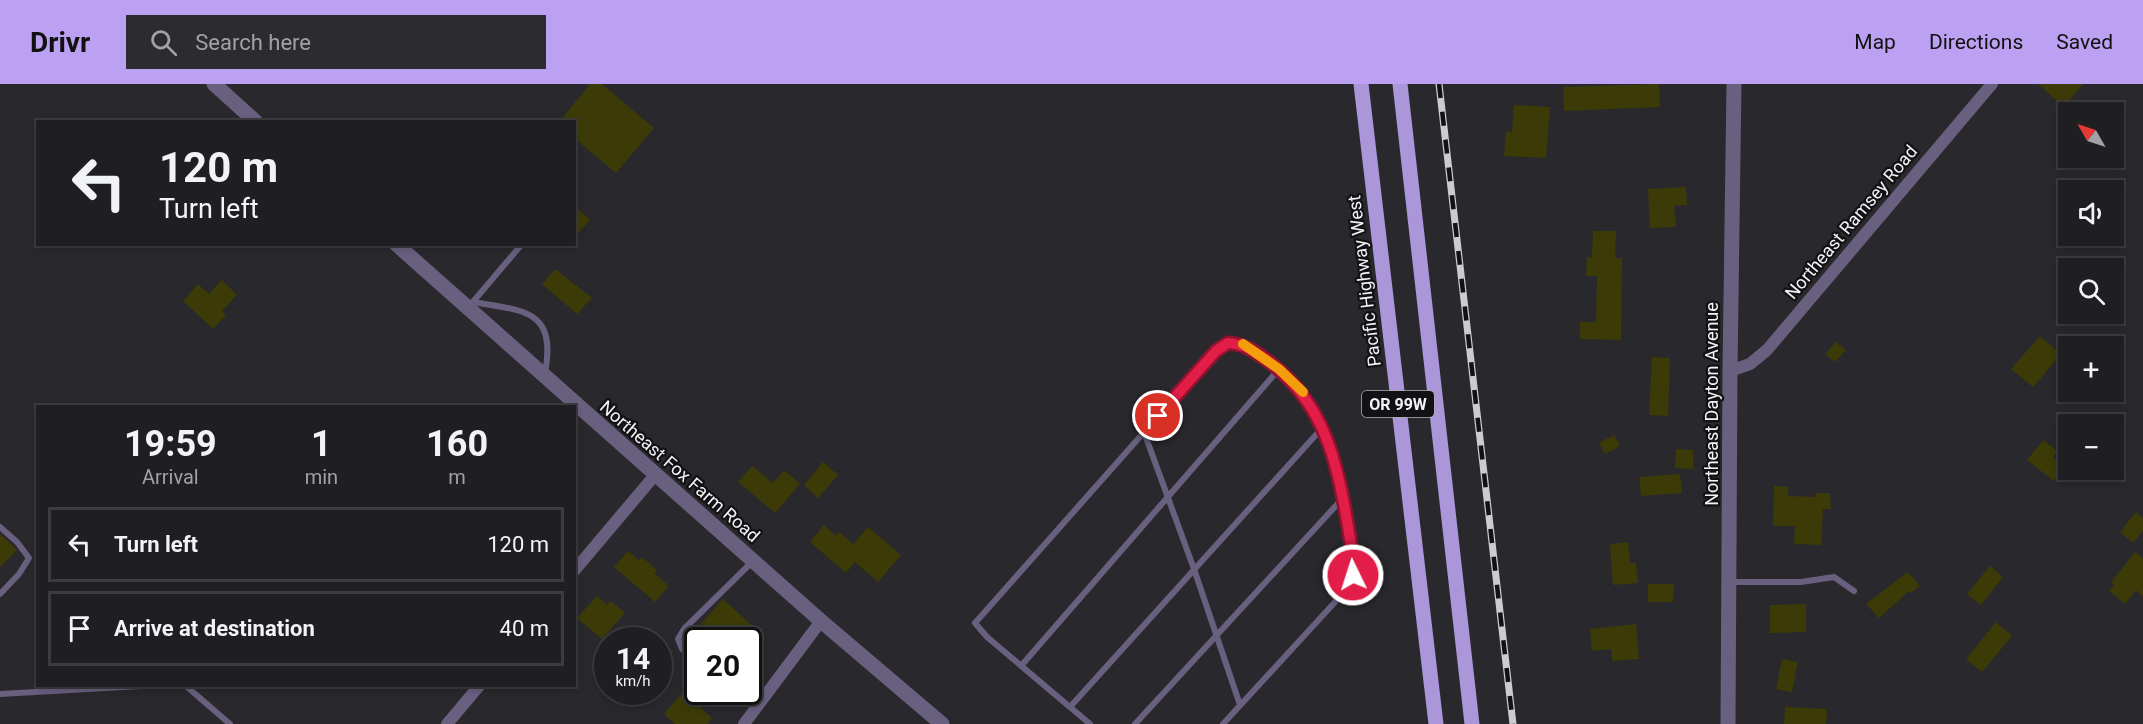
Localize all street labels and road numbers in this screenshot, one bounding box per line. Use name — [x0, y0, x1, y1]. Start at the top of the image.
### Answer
street label: Northeast Ramsey Road — [1781, 141, 1921, 303]
street label: Pacific Highway West — [1343, 194, 1385, 368]
street label: Northeast Dayton Avenue — [1701, 302, 1722, 506]
road number: OR 99W — [1362, 391, 1434, 417]
street label: Northeast Fox Farm Road — [596, 396, 764, 546]

